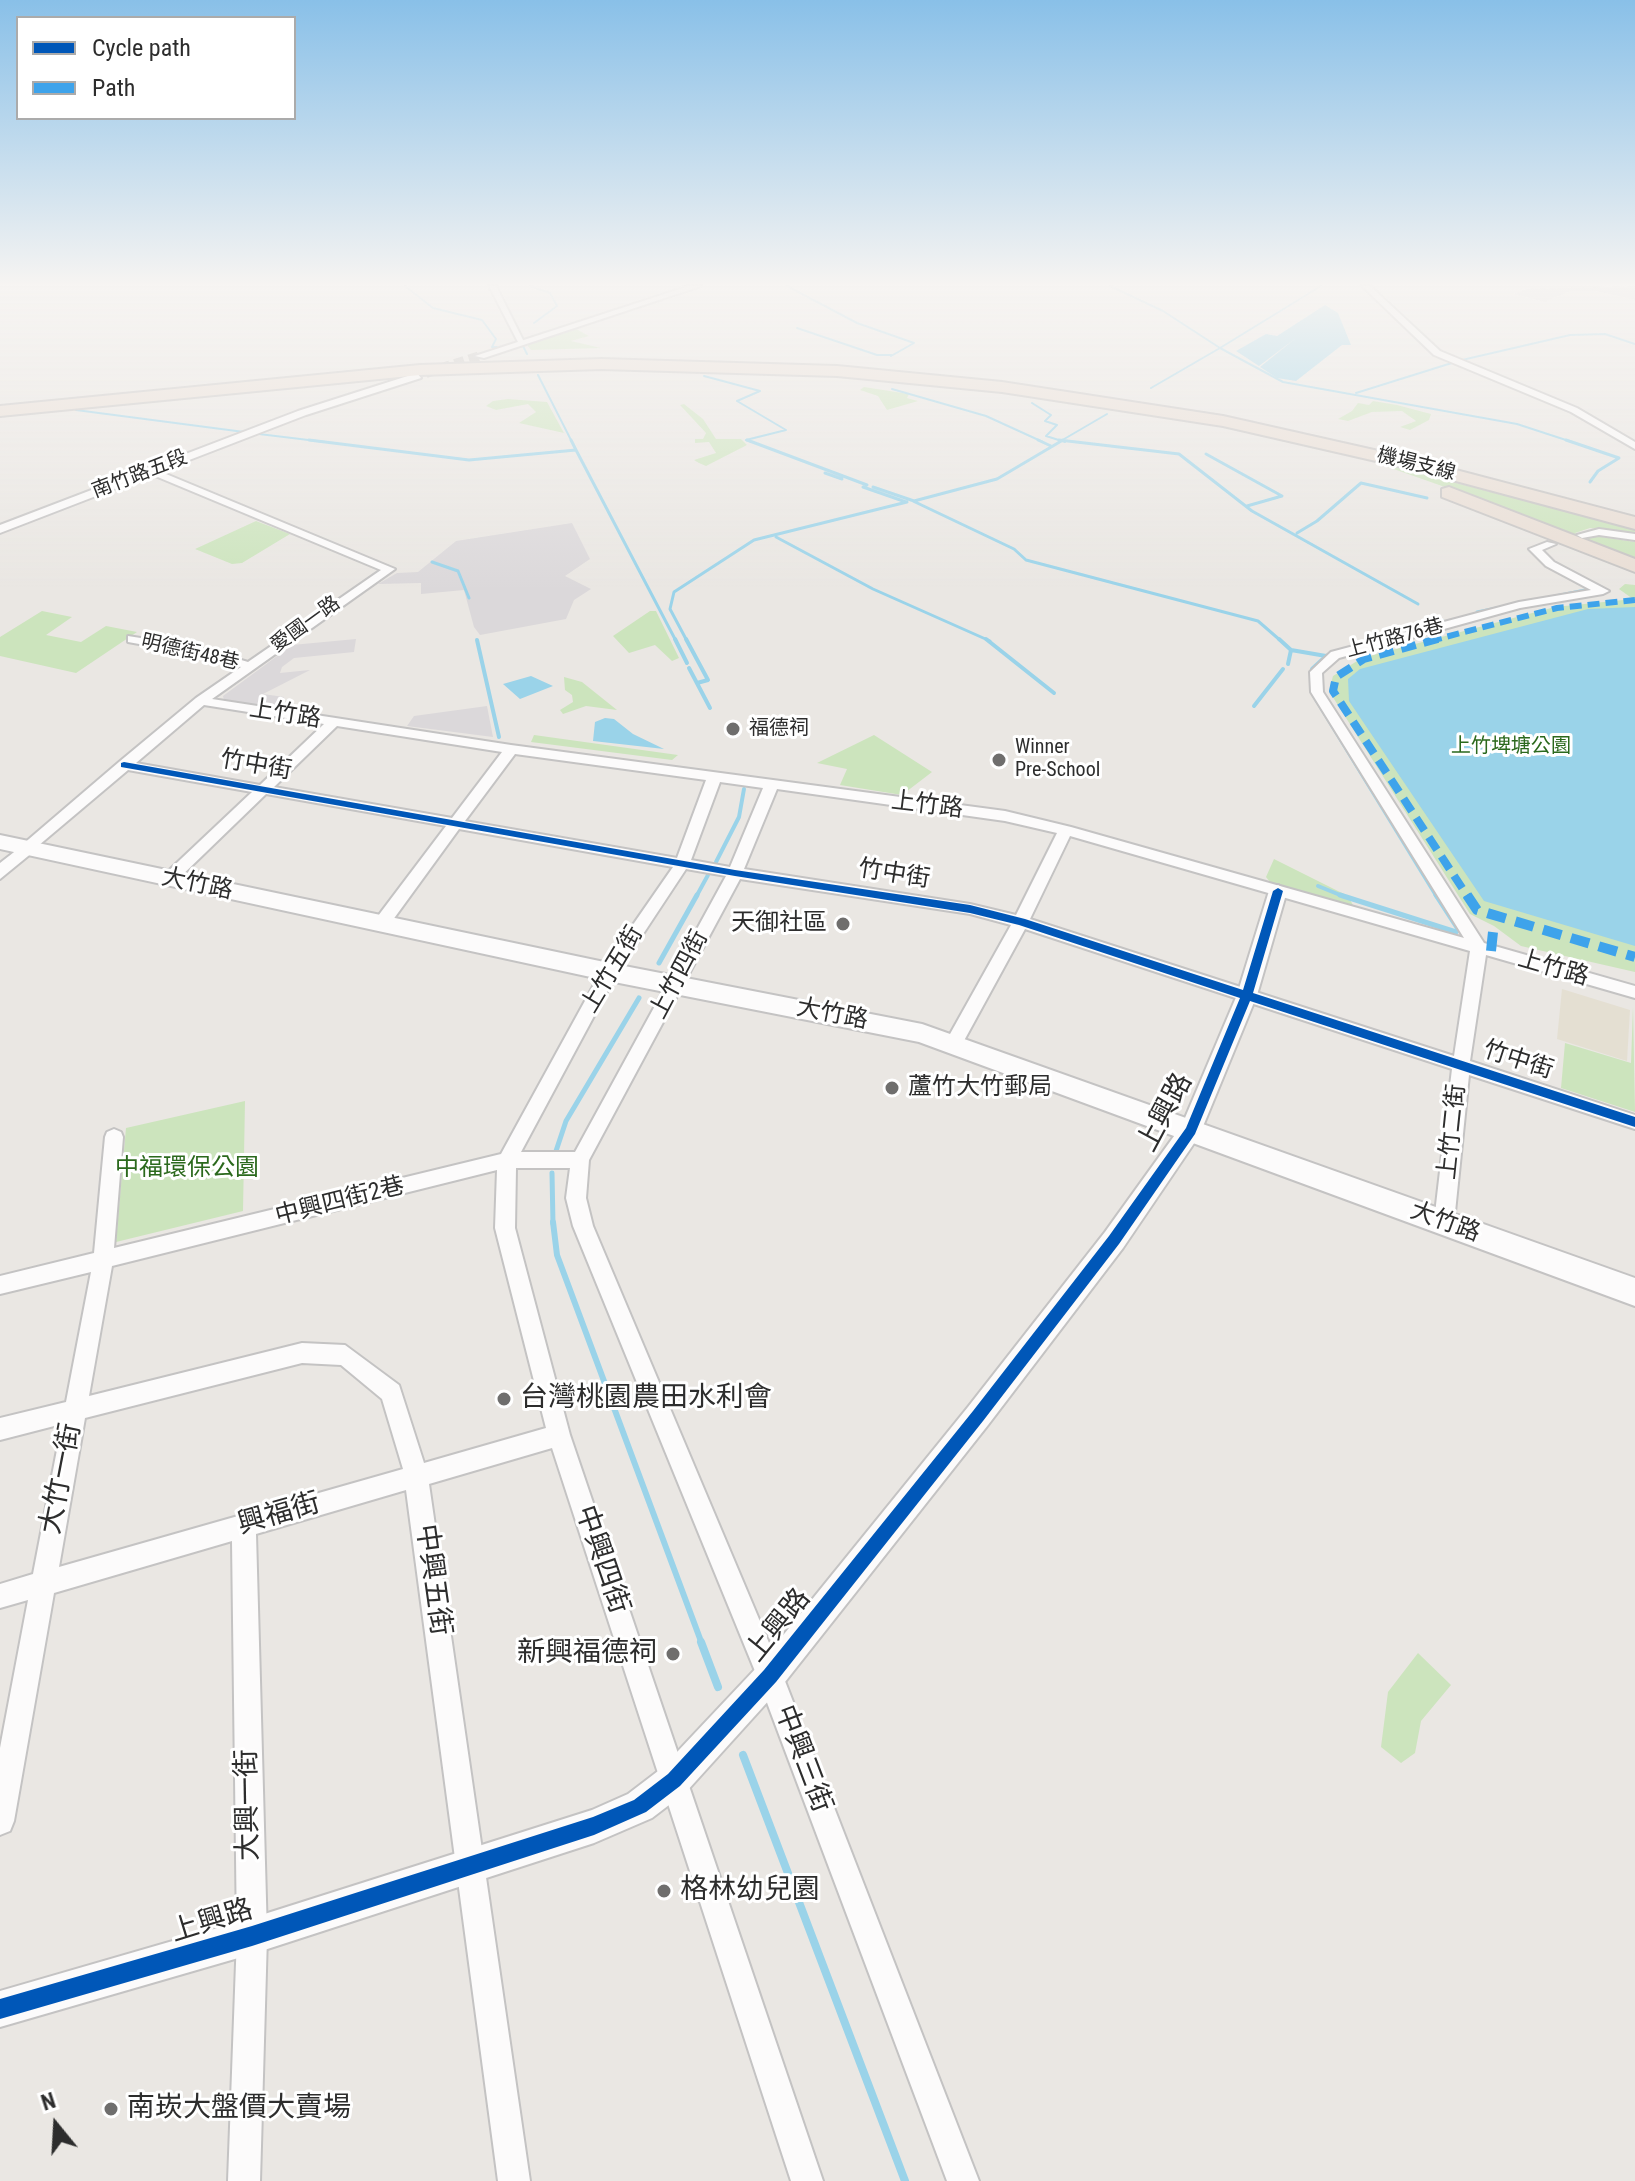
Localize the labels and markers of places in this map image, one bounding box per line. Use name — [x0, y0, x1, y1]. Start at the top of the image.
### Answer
place label: 福德祠 — [749, 717, 809, 741]
marker: 福德祠 — [724, 720, 742, 738]
place label: Winner Pre-School — [1015, 736, 1100, 783]
marker: Winner Pre-School — [990, 751, 1008, 769]
place label: 天御社區 — [731, 910, 827, 938]
marker: 天御社區 — [834, 915, 852, 933]
place label: 蘆竹大竹郵局 — [908, 1074, 1052, 1102]
marker: 蘆竹大竹郵局 — [883, 1079, 901, 1097]
place label: 台灣桃園農田水利會 — [520, 1382, 772, 1416]
marker: 台灣桃園農田水利會 — [495, 1390, 513, 1408]
place label: 新興福德祠 — [517, 1637, 657, 1671]
marker: 新興福德祠 — [664, 1645, 682, 1663]
place label: 格林幼兒園 — [680, 1874, 820, 1908]
marker: 格林幼兒園 — [655, 1882, 673, 1900]
place label: 南崁大盤價大賣場 — [127, 2092, 351, 2126]
marker: 南崁大盤價大賣場 — [102, 2100, 120, 2118]

